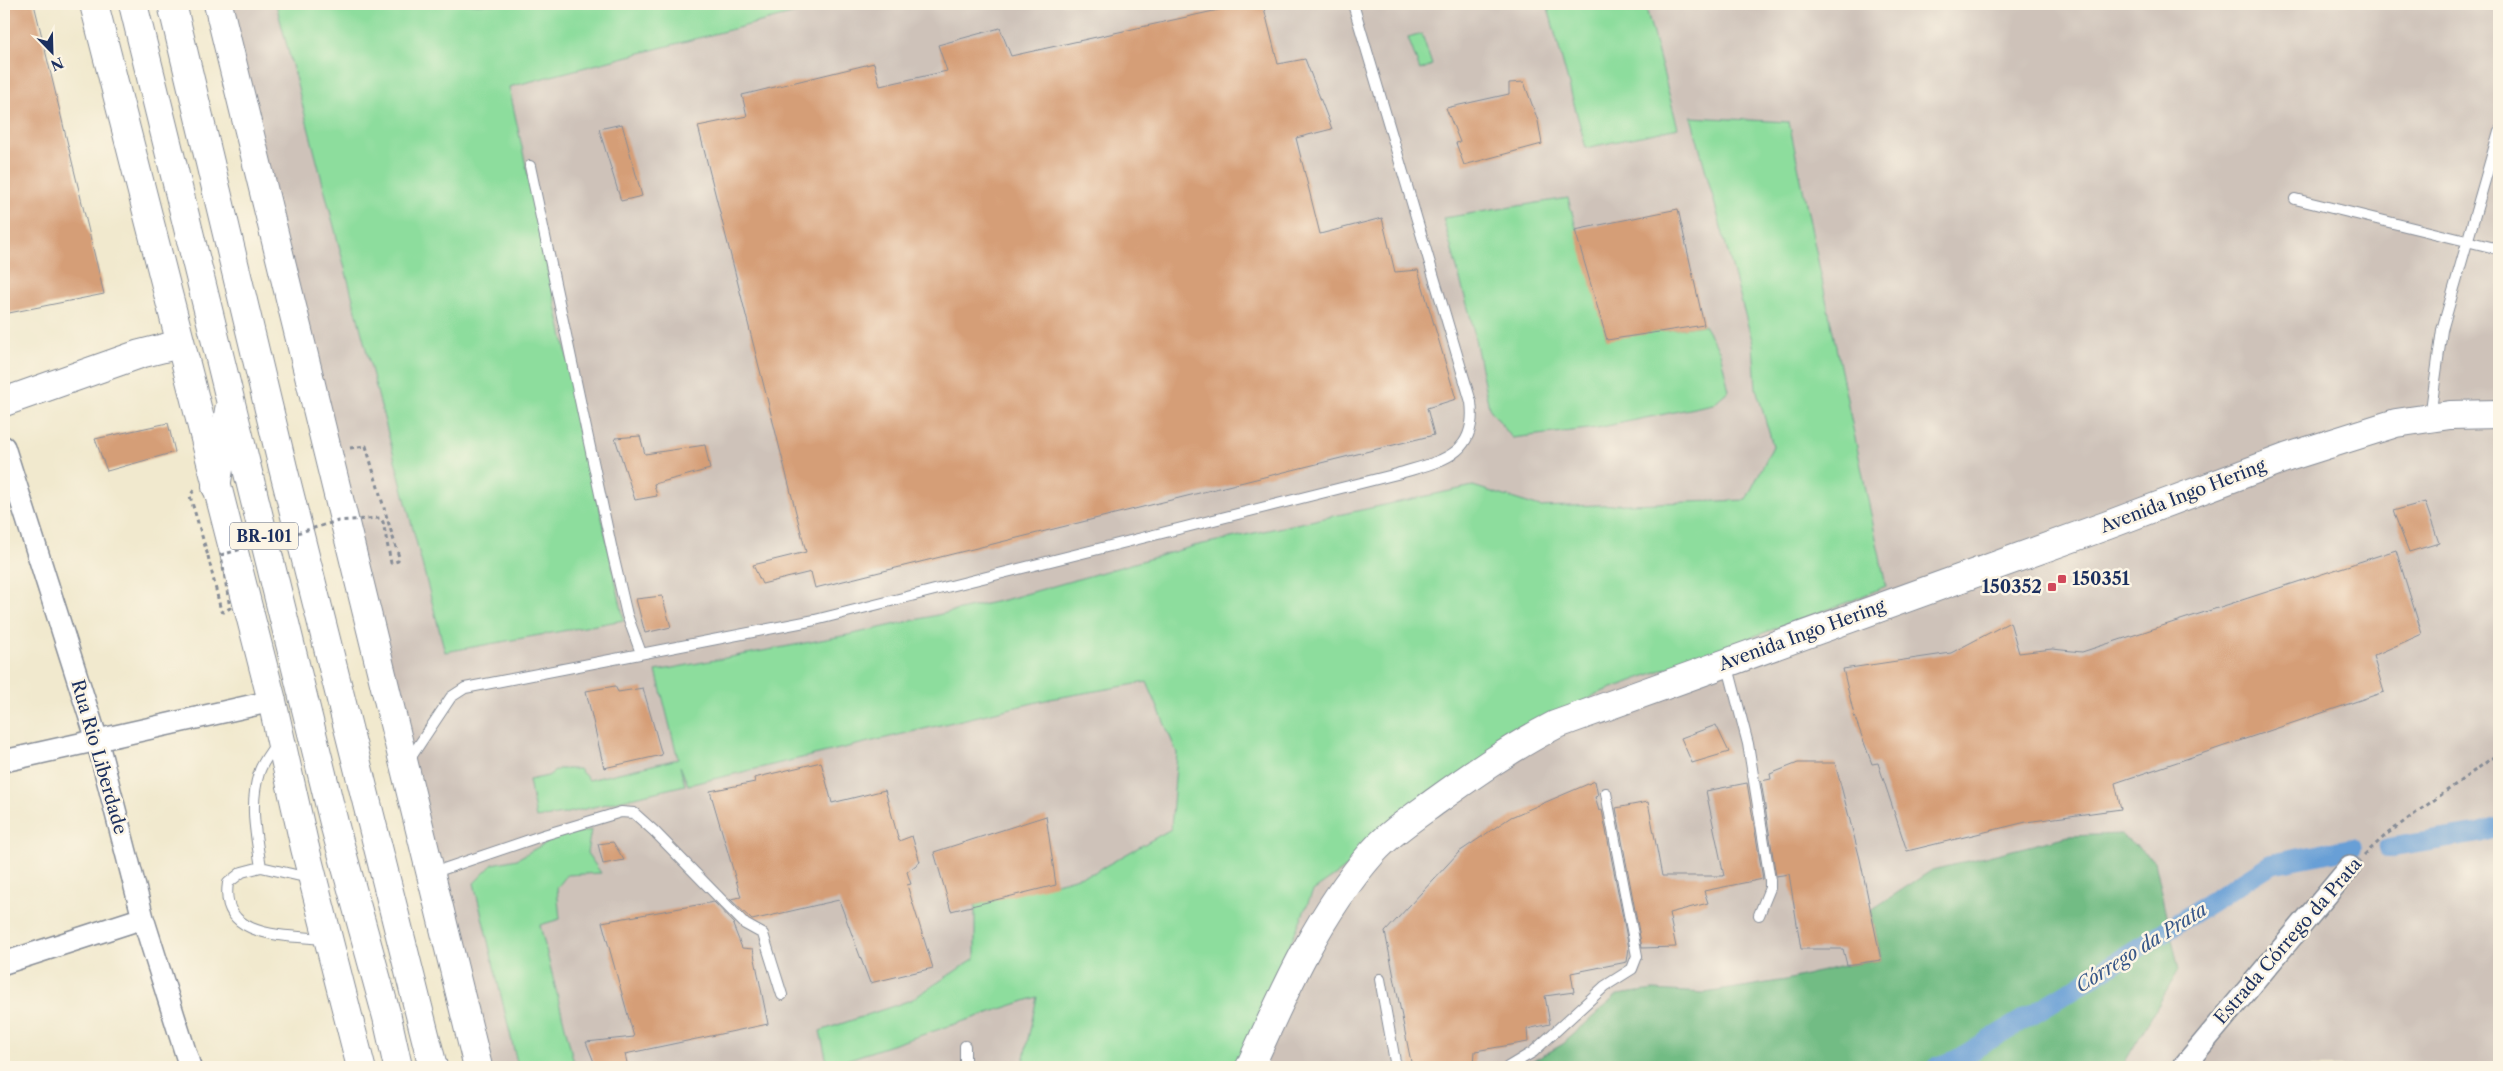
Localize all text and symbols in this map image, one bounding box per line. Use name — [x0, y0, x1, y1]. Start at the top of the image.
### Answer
north arrow — [28, 28, 78, 78]
text: N — [48, 53, 66, 75]
street label: Avenida Ingo Hering — [2096, 454, 2269, 538]
road number: BR-101 — [230, 522, 298, 550]
place label: 150351 — [2072, 568, 2130, 590]
marker: 150351 — [2056, 573, 2068, 585]
place label: 150352 — [1982, 576, 2042, 598]
marker: 150352 — [2046, 581, 2058, 593]
street label: Avenida Ingo Hering — [1715, 594, 1889, 676]
street label: Rua Rio Liberdade — [66, 677, 132, 837]
street label: Estrada Córrego da Prata — [2210, 853, 2367, 1029]
water label: Córrego da Prata — [2071, 897, 2212, 997]

